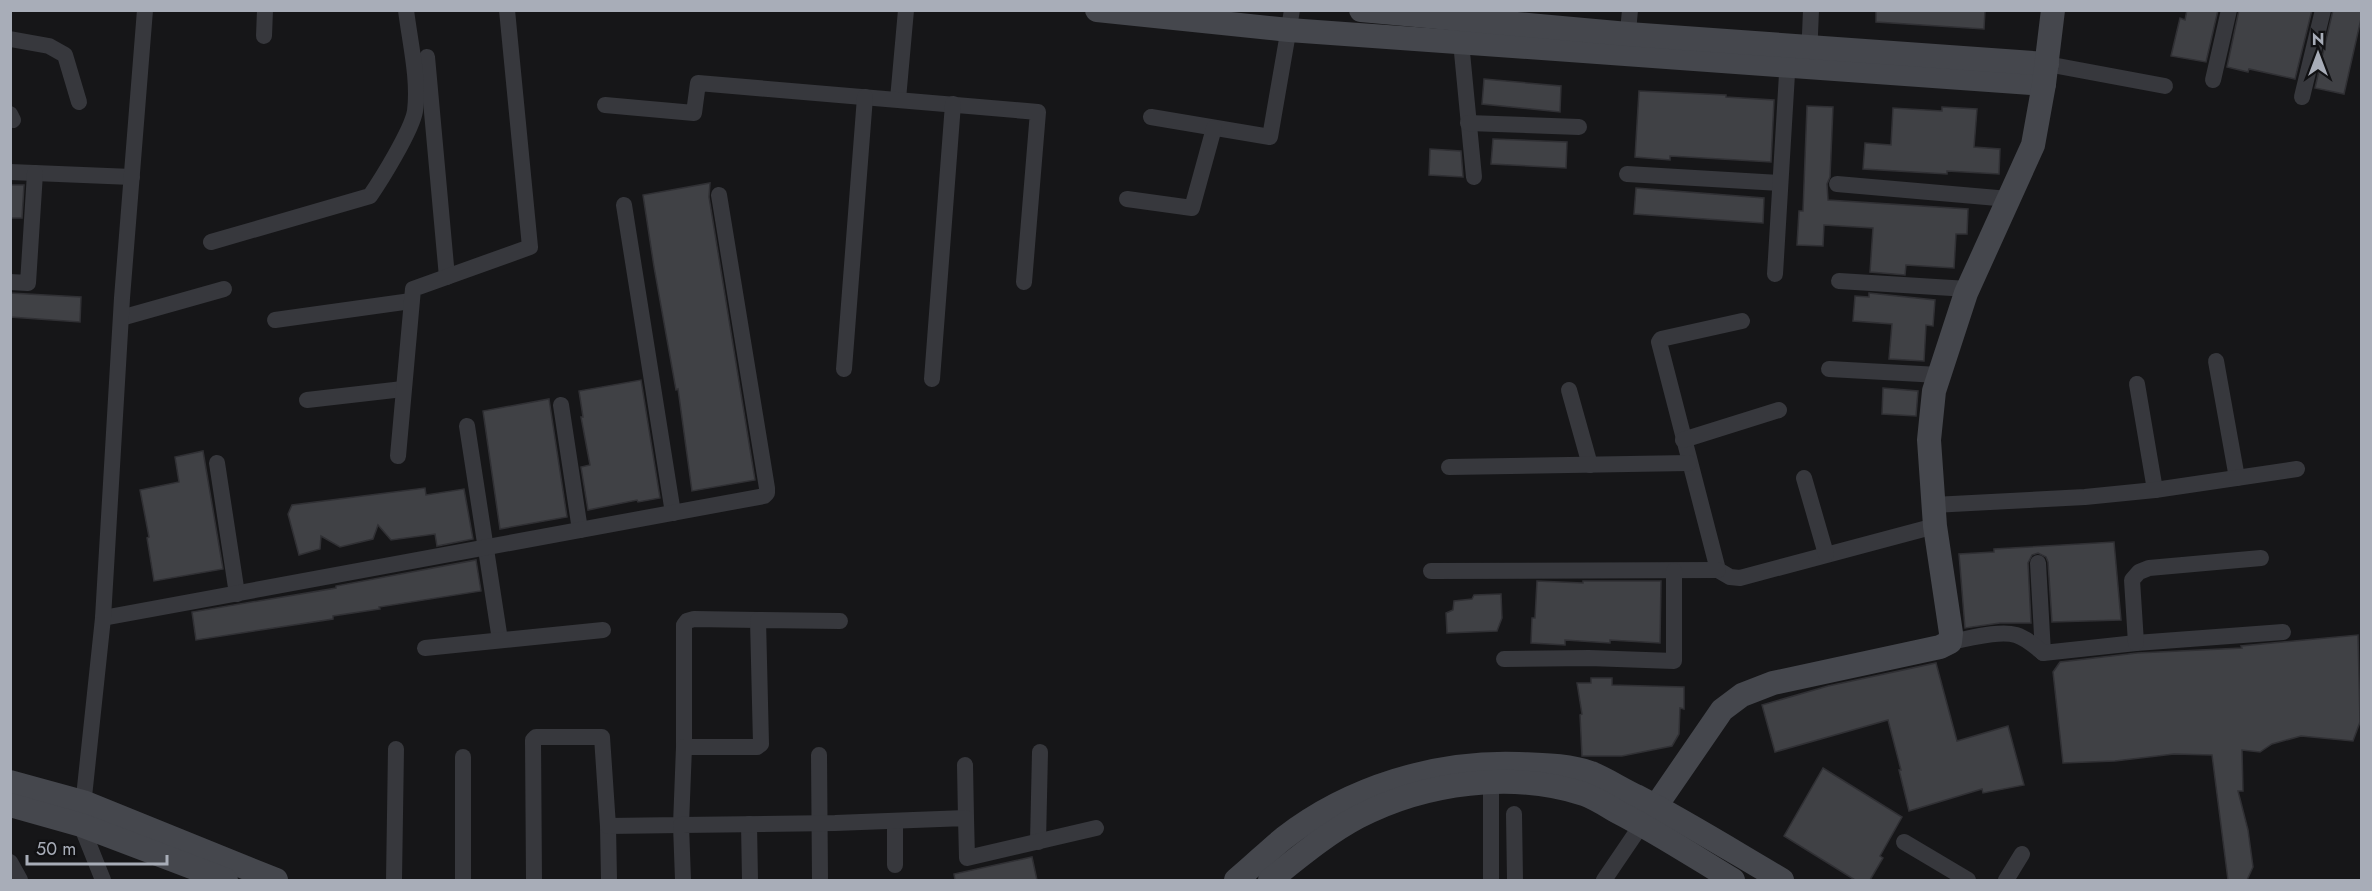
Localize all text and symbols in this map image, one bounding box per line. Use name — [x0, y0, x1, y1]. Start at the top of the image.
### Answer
north arrow — [2288, 24, 2348, 84]
text: N — [2312, 28, 2324, 51]
scale bar — [27, 828, 166, 866]
text: 50 m — [36, 836, 76, 862]

